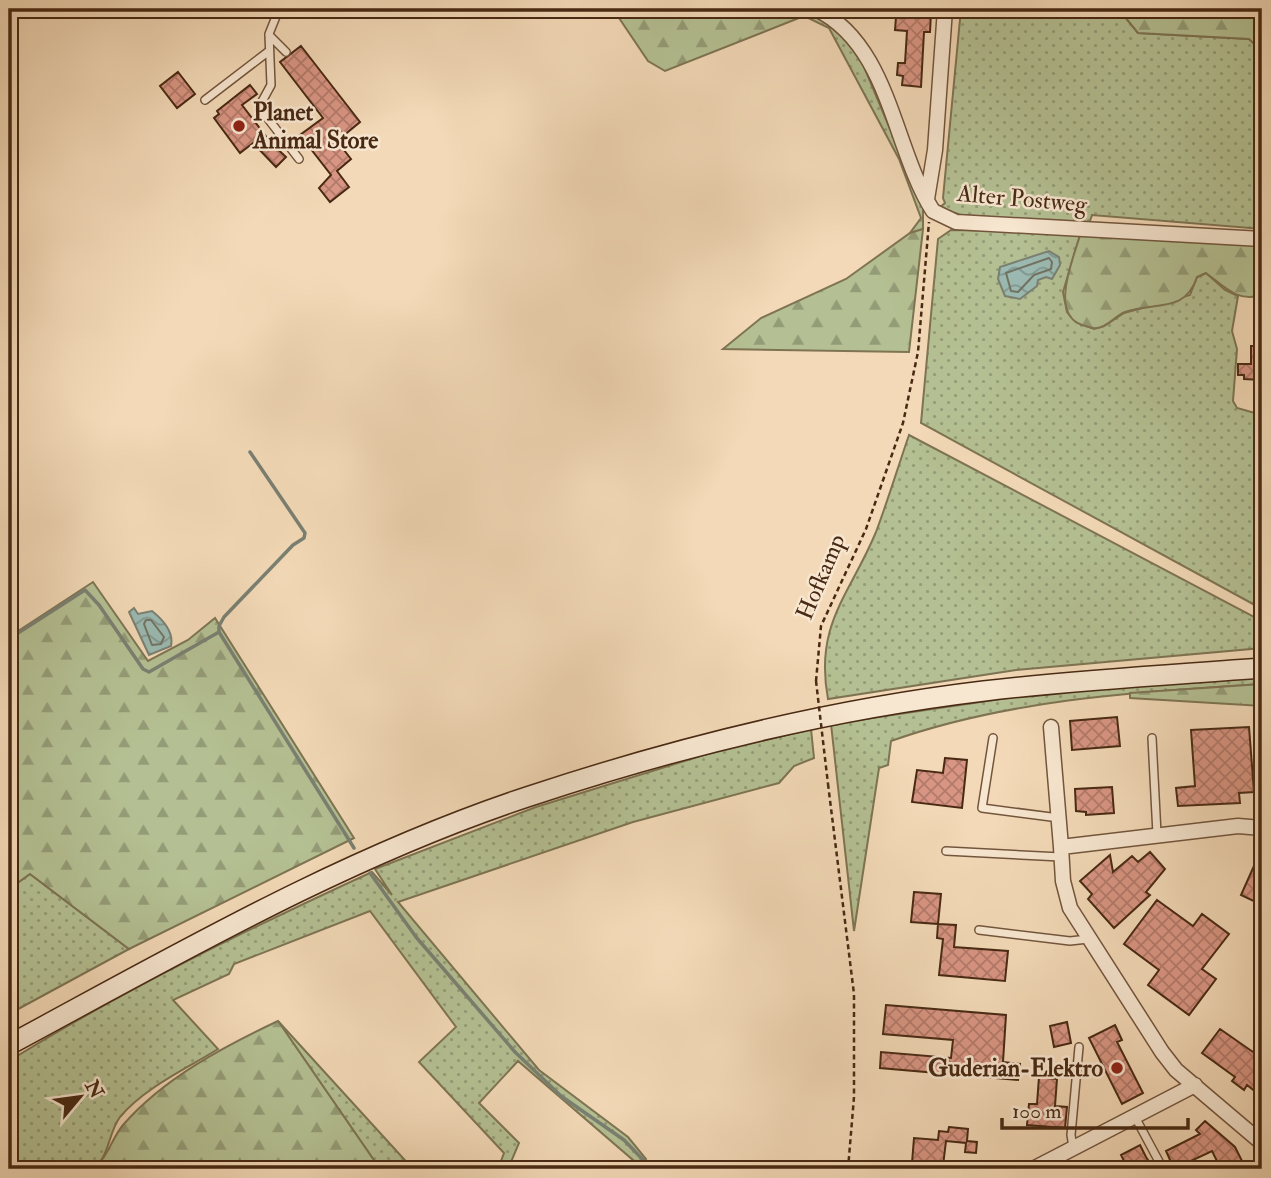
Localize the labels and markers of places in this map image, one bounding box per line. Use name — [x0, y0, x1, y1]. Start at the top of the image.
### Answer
place label: Planet Animal Store — [252, 97, 378, 156]
marker: Planet Animal Store — [231, 118, 247, 134]
place label: Guderian-Elektro — [928, 1053, 1103, 1084]
marker: Guderian-Elektro — [1109, 1060, 1125, 1076]

